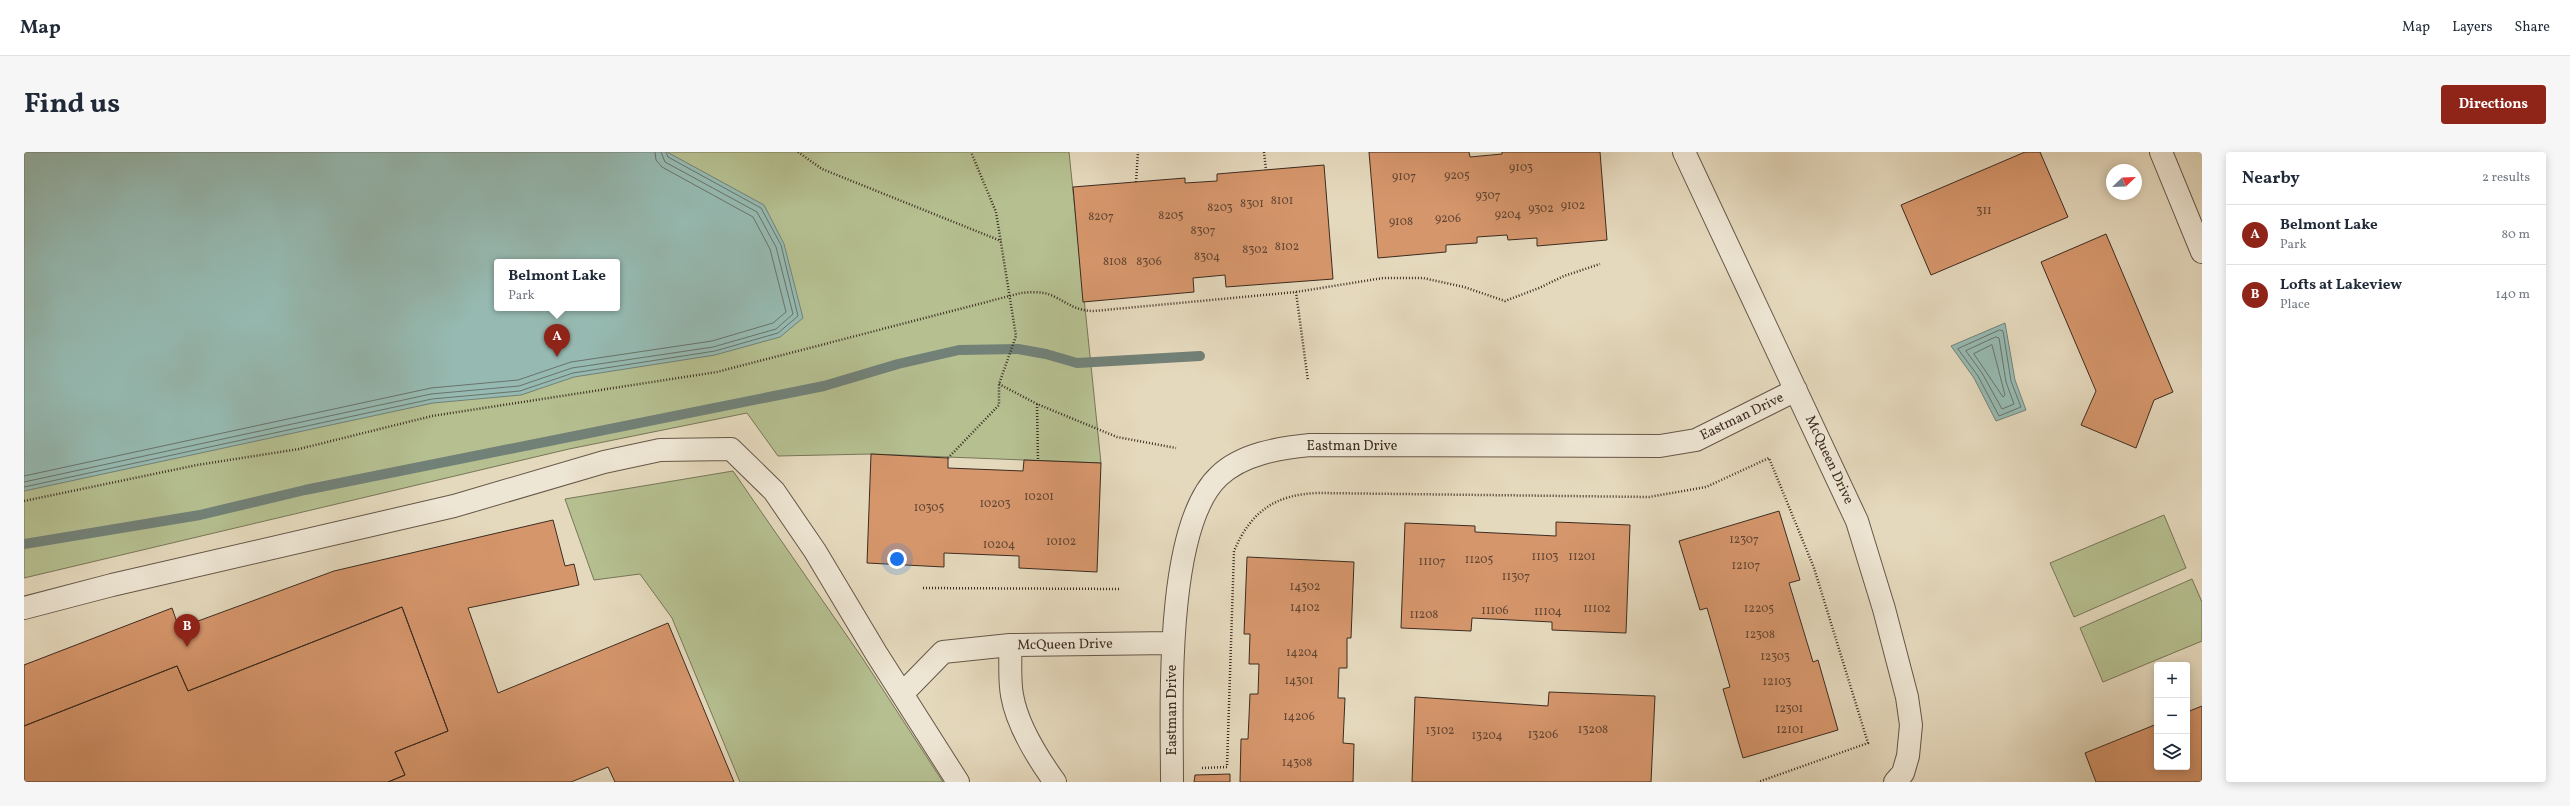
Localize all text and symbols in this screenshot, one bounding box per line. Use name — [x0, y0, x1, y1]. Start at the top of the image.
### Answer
text: Map — [20, 15, 61, 41]
text: Map — [2402, 18, 2430, 37]
text: Layers — [2452, 18, 2492, 37]
text: Share — [2514, 18, 2550, 37]
text: Find us — [24, 85, 120, 124]
button: Directions — [2441, 85, 2546, 124]
house number: 9103 — [1509, 160, 1533, 176]
north arrow — [2106, 164, 2142, 200]
text: Nearby — [2242, 167, 2300, 190]
house number: 9205 — [1444, 168, 1470, 184]
house number: 9107 — [1392, 169, 1416, 185]
text: 2 results — [2482, 169, 2530, 187]
house number: 9307 — [1476, 188, 1501, 204]
house number: 8101 — [1271, 193, 1293, 209]
house number: 8301 — [1240, 196, 1264, 212]
house number: 9102 — [1561, 198, 1585, 214]
house number: 8203 — [1207, 200, 1233, 216]
house number: 9302 — [1528, 201, 1554, 217]
house number: 311 — [1976, 203, 1992, 219]
house number: 9204 — [1495, 207, 1521, 223]
house number: 8205 — [1158, 208, 1184, 224]
house number: 8207 — [1088, 209, 1114, 225]
house number: 9206 — [1435, 211, 1461, 227]
house number: 9108 — [1389, 214, 1413, 230]
text: Belmont Lake — [2280, 215, 2378, 236]
house number: 8307 — [1190, 223, 1216, 239]
text: A — [2250, 226, 2260, 244]
text: 80 m — [2501, 226, 2530, 244]
text: Park — [2280, 236, 2307, 254]
house number: 8102 — [1275, 239, 1299, 255]
house number: 8302 — [1242, 242, 1268, 258]
house number: 8304 — [1194, 249, 1220, 265]
house number: 8108 — [1103, 254, 1127, 270]
house number: 8306 — [1136, 254, 1162, 270]
popup — [494, 259, 620, 311]
text: Belmont Lake — [508, 266, 606, 287]
text: Lofts at Lakeview — [2280, 275, 2402, 296]
text: B — [2251, 286, 2259, 304]
text: 140 m — [2496, 286, 2530, 304]
text: Park — [508, 287, 535, 305]
text: Place — [2280, 296, 2310, 314]
pin: A — [544, 324, 570, 357]
street label: Eastman Drive — [1697, 388, 1787, 445]
street label: McQueen Drive — [1800, 413, 1858, 508]
street label: Eastman Drive — [1307, 437, 1398, 456]
house number: 10201 — [1024, 489, 1054, 505]
house number: 10203 — [979, 496, 1011, 512]
house number: 10305 — [914, 500, 944, 516]
house number: 12307 — [1729, 532, 1759, 548]
house number: 10102 — [1046, 534, 1076, 550]
house number: 10204 — [983, 537, 1015, 553]
your location — [887, 549, 907, 569]
house number: 11103 — [1531, 549, 1559, 565]
house number: 11201 — [1568, 549, 1596, 565]
house number: 11205 — [1465, 552, 1493, 568]
house number: 11107 — [1418, 554, 1446, 570]
house number: 12107 — [1732, 558, 1761, 574]
house number: 11307 — [1502, 569, 1530, 585]
house number: 14302 — [1290, 579, 1320, 595]
house number: 14102 — [1290, 600, 1320, 616]
house number: 11102 — [1583, 601, 1611, 617]
house number: 12205 — [1744, 601, 1774, 617]
house number: 11106 — [1481, 603, 1509, 619]
house number: 11104 — [1534, 604, 1562, 620]
house number: 11208 — [1410, 607, 1438, 623]
pin: B — [174, 614, 200, 647]
house number: 12308 — [1745, 627, 1775, 643]
street label: McQueen Drive — [1017, 635, 1113, 655]
house number: 14204 — [1286, 645, 1318, 661]
house number: 12303 — [1760, 649, 1790, 665]
map controls — [2154, 662, 2190, 770]
button: + — [2154, 662, 2190, 698]
street label: Eastman Drive — [1163, 664, 1182, 756]
house number: 14301 — [1284, 673, 1314, 689]
house number: 12103 — [1763, 674, 1791, 690]
button: − — [2154, 698, 2190, 734]
house number: 12301 — [1775, 701, 1803, 717]
house number: 14206 — [1283, 709, 1315, 725]
house number: 13208 — [1578, 722, 1608, 738]
house number: 12101 — [1776, 722, 1804, 738]
house number: 13102 — [1425, 723, 1455, 739]
house number: 13206 — [1528, 727, 1558, 743]
house number: 13204 — [1471, 728, 1503, 744]
button: layers — [2154, 734, 2190, 770]
house number: 14308 — [1282, 755, 1312, 771]

